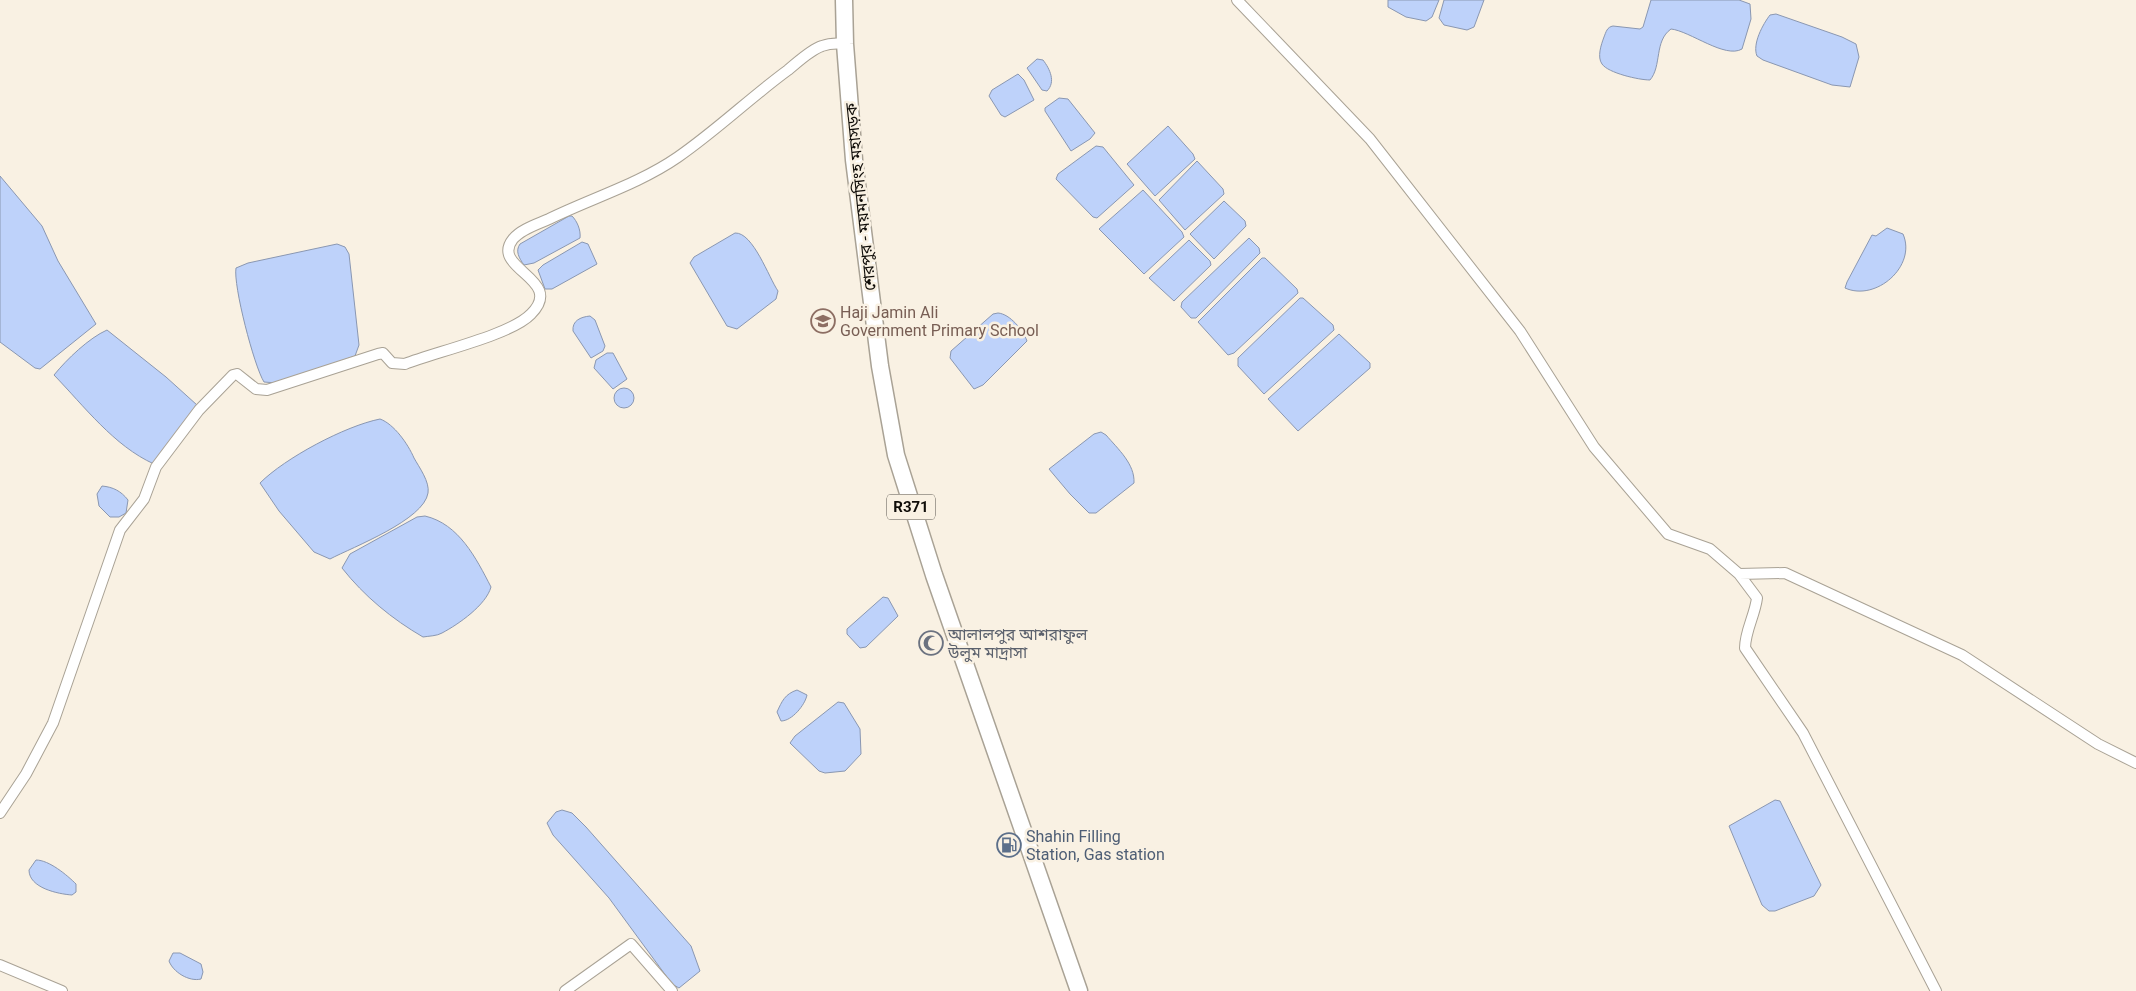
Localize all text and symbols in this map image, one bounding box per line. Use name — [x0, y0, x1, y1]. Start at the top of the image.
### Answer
street label: শেরপুর - ময়মনসিংহ মহাসড়ক — [841, 101, 880, 292]
place label: Haji Jamin Ali Government Primary School — [840, 303, 1039, 340]
school or university icon: Haji Jamin Ali Government Primary School — [810, 308, 836, 334]
road number: R371 — [887, 494, 935, 520]
place label: আলালপুর আশরাফুল উলুম মাদ্রাসা — [947, 625, 1088, 662]
mosque icon: আলালপুর আশরাফুল উলুম মাদ্রাসা — [918, 630, 944, 656]
place label: Shahin Filling Station, Gas station — [1026, 827, 1165, 864]
fuel station icon: Shahin Filling Station, Gas station — [996, 832, 1022, 858]

